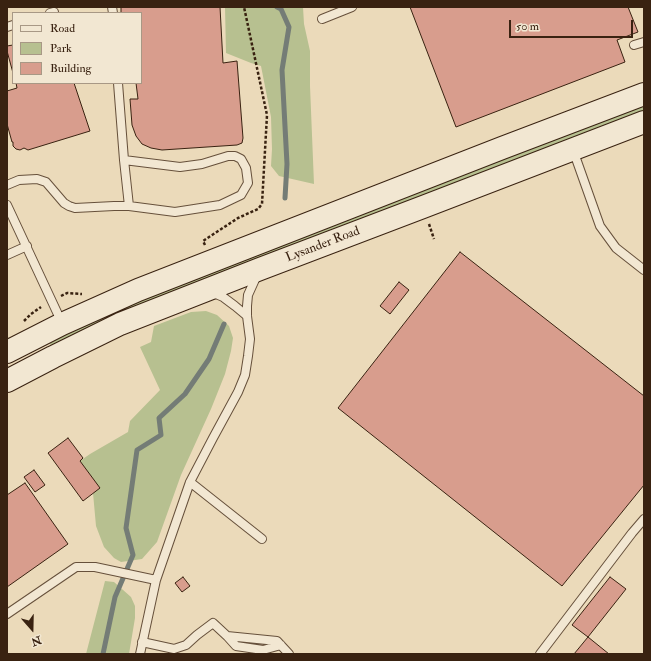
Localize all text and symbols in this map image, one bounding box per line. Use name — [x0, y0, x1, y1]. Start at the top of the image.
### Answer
legend — [12, 12, 142, 84]
scale bar — [511, 12, 635, 38]
text: 50 m — [516, 19, 539, 34]
text: Road — [50, 21, 75, 36]
text: Park — [50, 41, 72, 56]
text: Building — [50, 61, 91, 76]
street label: Lysander Road — [284, 224, 362, 266]
north arrow — [12, 609, 52, 649]
text: N — [29, 633, 43, 649]

